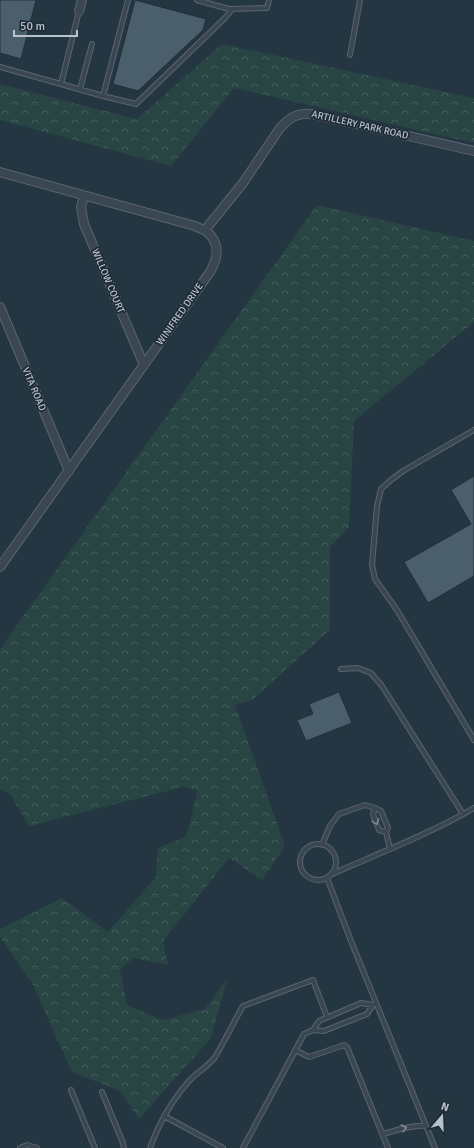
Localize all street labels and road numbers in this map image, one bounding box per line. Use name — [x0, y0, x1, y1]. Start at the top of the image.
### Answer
street label: ARTILLERY PARK ROAD — [310, 108, 410, 142]
street label: WILLOW COURT — [89, 247, 127, 315]
street label: WINIFRED DRIVE — [154, 280, 206, 348]
street label: VITA ROAD — [19, 365, 49, 413]

